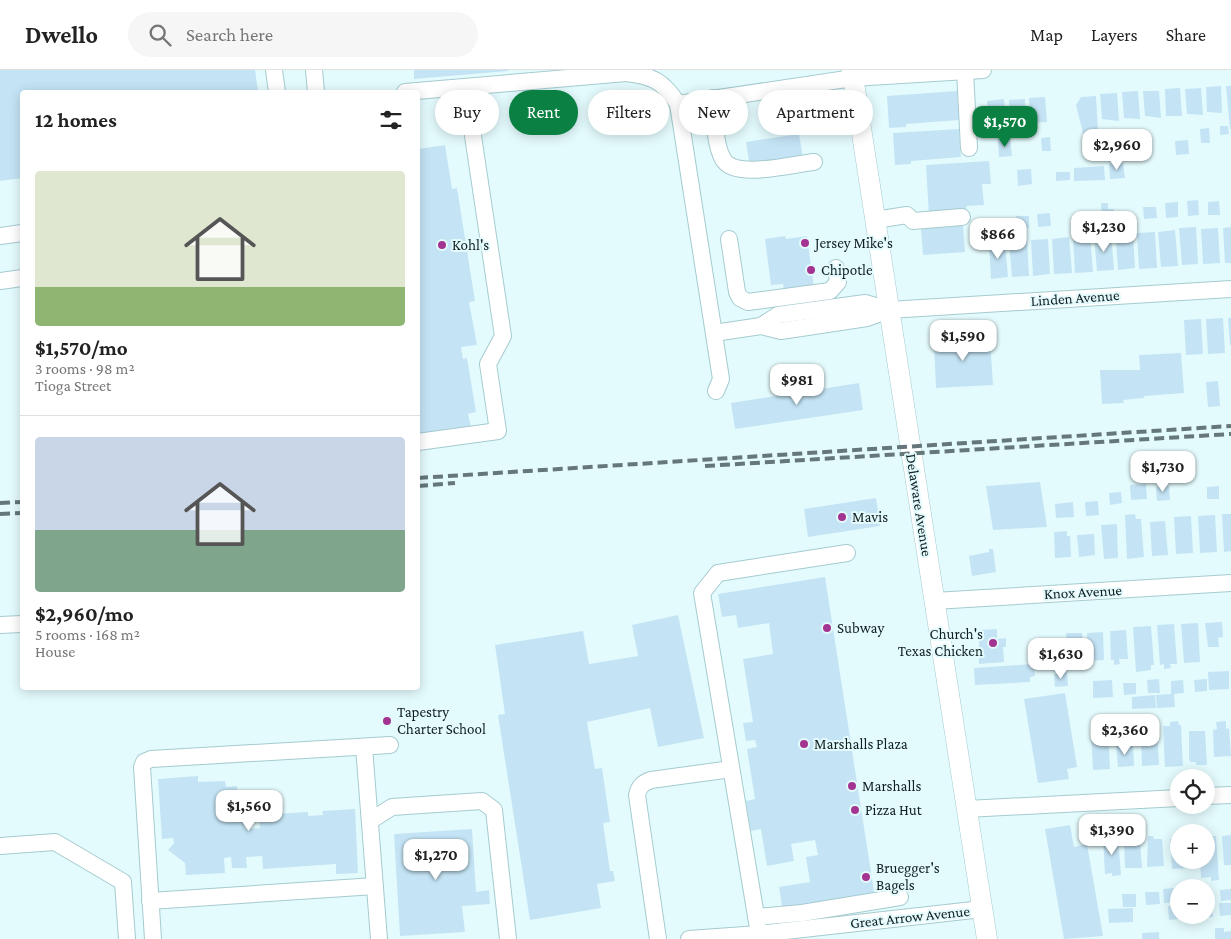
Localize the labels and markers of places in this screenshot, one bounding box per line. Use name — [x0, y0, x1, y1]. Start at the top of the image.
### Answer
pin: $1,570 — [964, 106, 1046, 148]
pin: $2,960 — [1076, 128, 1158, 171]
pin: $1,230 — [1063, 210, 1145, 253]
pin: $866 — [968, 218, 1028, 260]
place label: Jersey Mike's — [813, 235, 893, 252]
place label: Kohl's — [452, 237, 489, 253]
marker: Jersey Mike's — [799, 237, 811, 249]
marker: Kohl's — [436, 239, 448, 251]
place label: Chipotle — [821, 262, 873, 279]
marker: Chipotle — [805, 264, 817, 276]
pin: $1,590 — [922, 320, 1004, 362]
pin: $981 — [767, 364, 827, 406]
pin: $1,730 — [1122, 450, 1204, 493]
place label: Mavis — [852, 509, 888, 525]
marker: Mavis — [836, 511, 848, 523]
place label: Subway — [837, 620, 884, 637]
marker: Subway — [821, 622, 833, 634]
place label: Church's Texas Chicken — [898, 626, 983, 659]
marker: Church's Texas Chicken — [987, 637, 999, 649]
pin: $1,630 — [1020, 638, 1102, 680]
place label: Tapestry Charter School — [397, 704, 486, 737]
pin: $2,360 — [1084, 714, 1166, 756]
marker: Tapestry Charter School — [381, 715, 393, 727]
place label: Marshalls Plaza — [814, 736, 908, 752]
marker: Marshalls Plaza — [798, 738, 810, 750]
place label: Marshalls — [862, 778, 921, 794]
marker: Marshalls — [846, 780, 858, 792]
pin: $1,560 — [208, 790, 290, 832]
place label: Pizza Hut — [865, 802, 923, 818]
marker: Pizza Hut — [849, 804, 861, 816]
pin: $1,390 — [1071, 814, 1153, 856]
pin: $1,270 — [395, 838, 477, 881]
place label: Bruegger's Bagels — [876, 860, 940, 894]
marker: Bruegger's Bagels — [860, 871, 872, 883]

